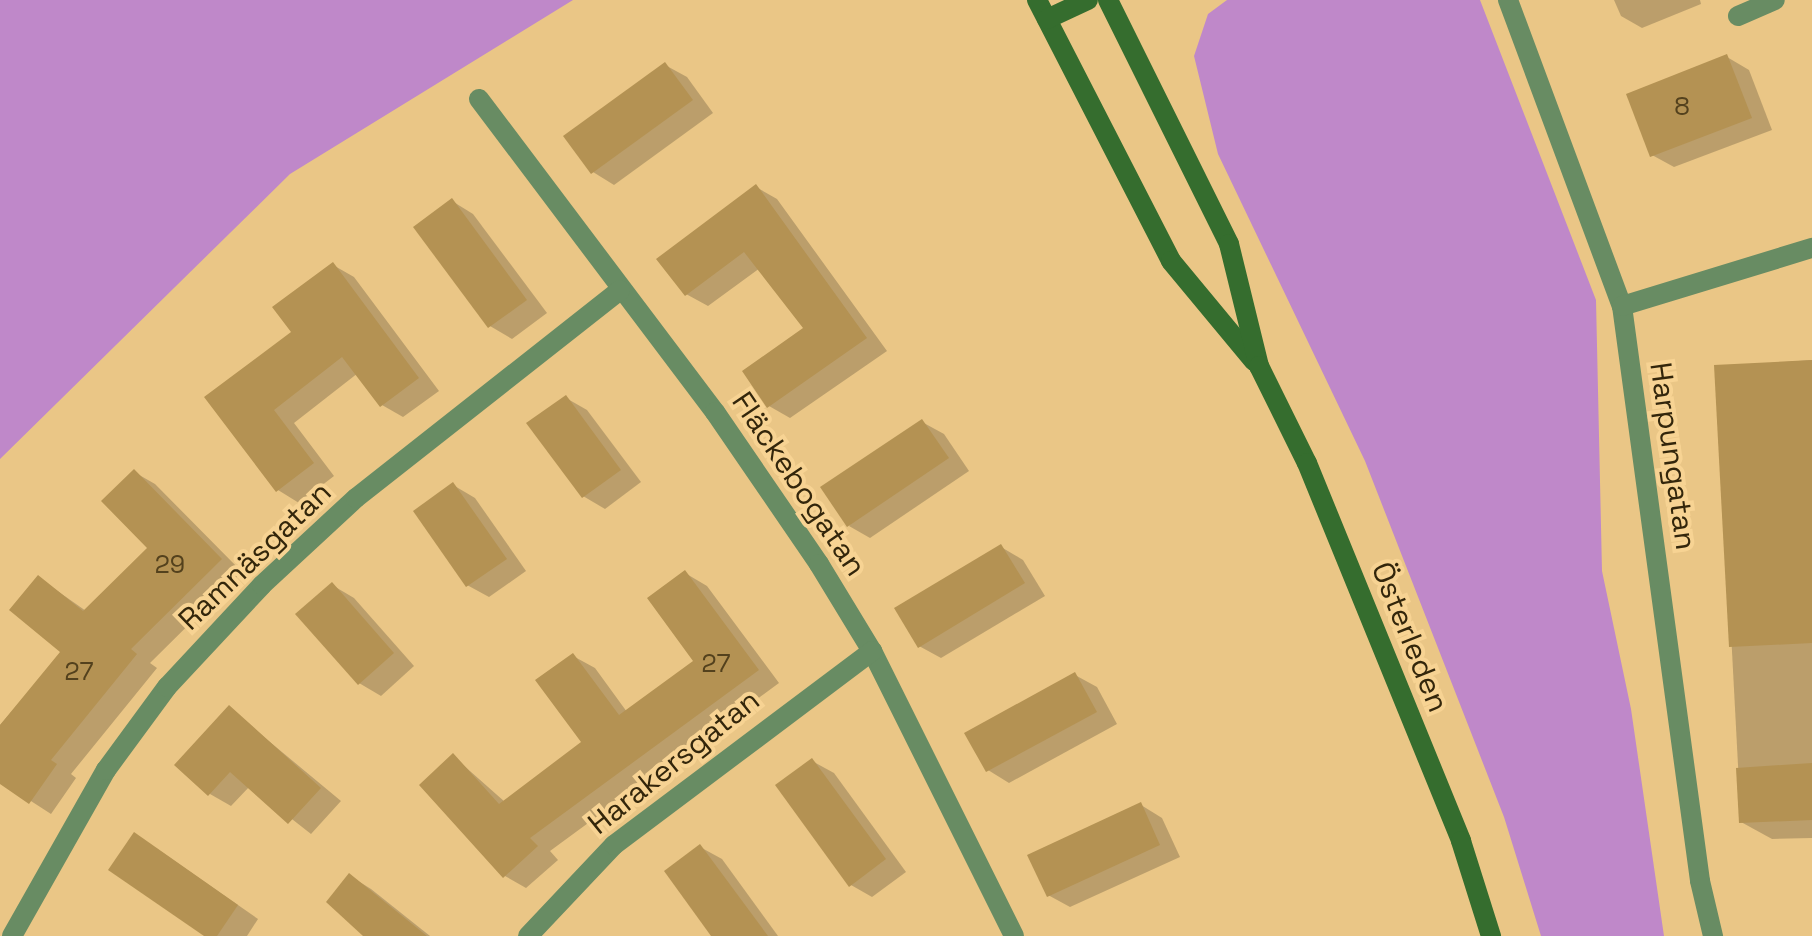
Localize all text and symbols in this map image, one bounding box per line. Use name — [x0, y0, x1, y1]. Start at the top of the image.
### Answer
house number: 8 — [1674, 91, 1690, 121]
street label: Harpungatan — [1642, 360, 1704, 552]
street label: Fläckebogatan — [724, 385, 874, 583]
street label: Ramnäsgatan — [171, 474, 339, 638]
house number: 29 — [155, 549, 185, 579]
street label: Österleden — [1364, 557, 1456, 717]
house number: 27 — [702, 648, 730, 678]
house number: 27 — [65, 656, 93, 686]
street label: Harakersgatan — [581, 682, 767, 842]

